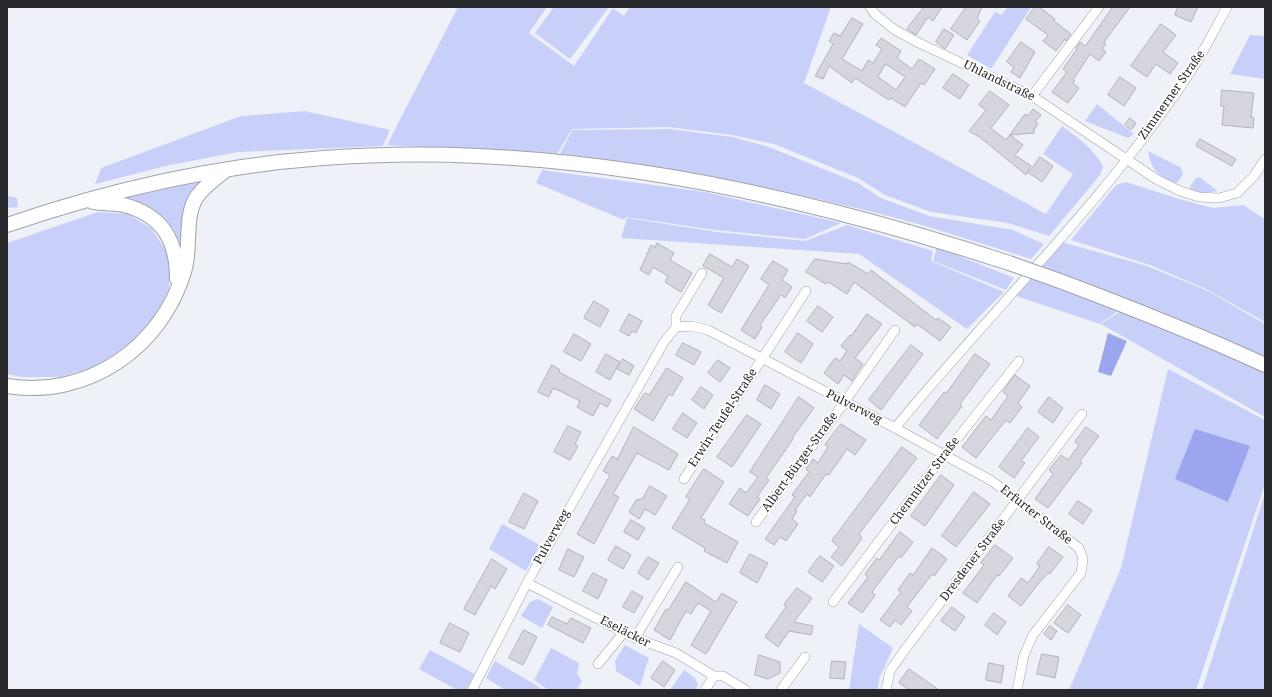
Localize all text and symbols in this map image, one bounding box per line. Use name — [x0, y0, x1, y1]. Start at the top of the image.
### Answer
street label: Zimmerner Straße — [1136, 48, 1208, 142]
street label: Uhlandstraße — [961, 57, 1037, 105]
street label: Erwin-Teufel-Straße — [686, 366, 760, 470]
street label: Pulverweg — [824, 387, 884, 427]
street label: Albert-Bürger-Straße — [759, 409, 841, 515]
street label: Chemnitzer Straße — [887, 434, 963, 528]
street label: Erfurter Straße — [997, 482, 1075, 548]
street label: Pulverweg — [531, 507, 573, 567]
street label: Dresdener Straße — [937, 516, 1009, 604]
street label: Eseläcker — [597, 613, 653, 651]

